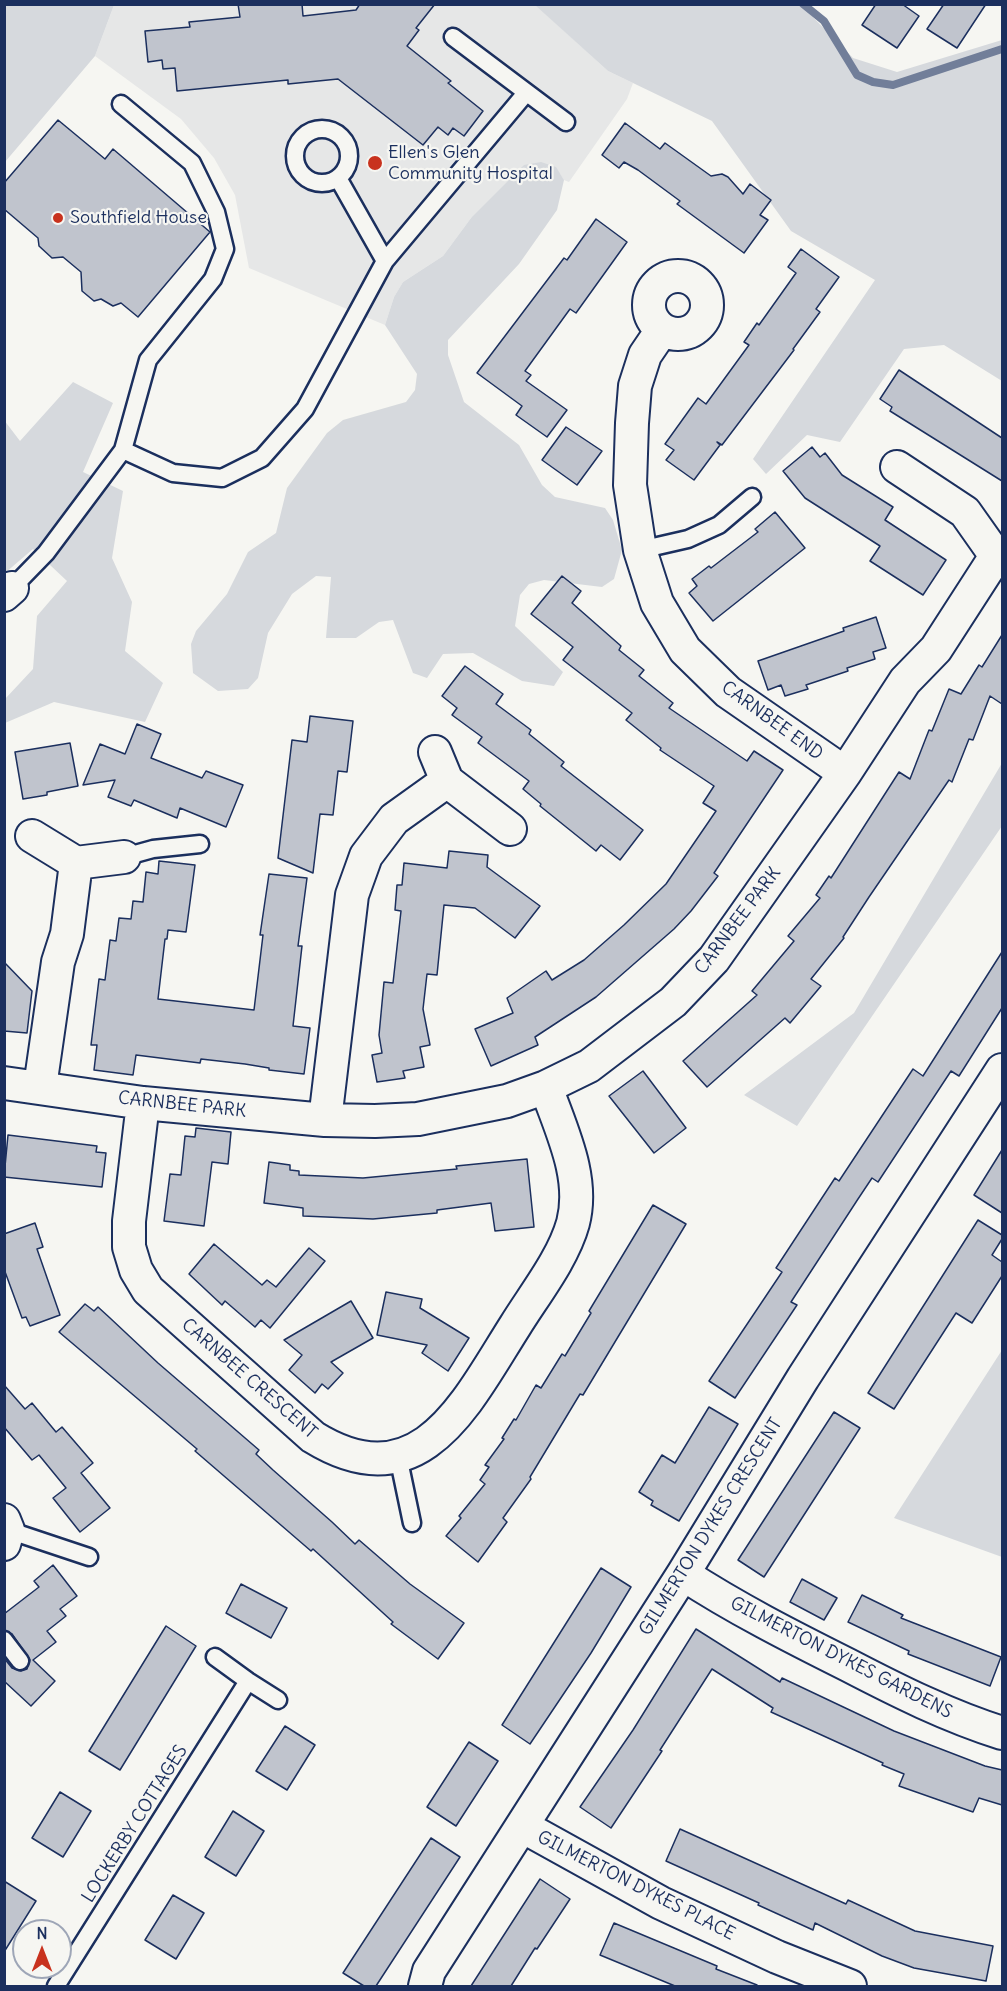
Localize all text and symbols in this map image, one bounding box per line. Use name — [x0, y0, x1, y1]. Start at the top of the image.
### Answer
place label: Ellen's Glen Community Hospital — [388, 142, 553, 184]
marker: Ellen's Glen Community Hospital — [366, 154, 384, 172]
place label: Southfield House — [70, 207, 207, 229]
marker: Southfield House — [51, 211, 65, 225]
street label: CARNBEE END — [717, 677, 827, 765]
street label: CARNBEE PARK — [691, 863, 785, 979]
street label: CARNBEE PARK — [117, 1088, 247, 1122]
street label: CARNBEE CRESCENT — [177, 1314, 321, 1444]
street label: GILMERTON DYKES CRESCENT — [635, 1414, 787, 1640]
street label: GILMERTON DYKES GARDENS — [726, 1592, 956, 1724]
street label: LOCKERBY COTTAGES — [78, 1741, 192, 1907]
street label: GILMERTON DYKES PLACE — [534, 1827, 738, 1945]
north arrow — [12, 1919, 72, 1979]
text: N — [36, 1923, 48, 1943]

